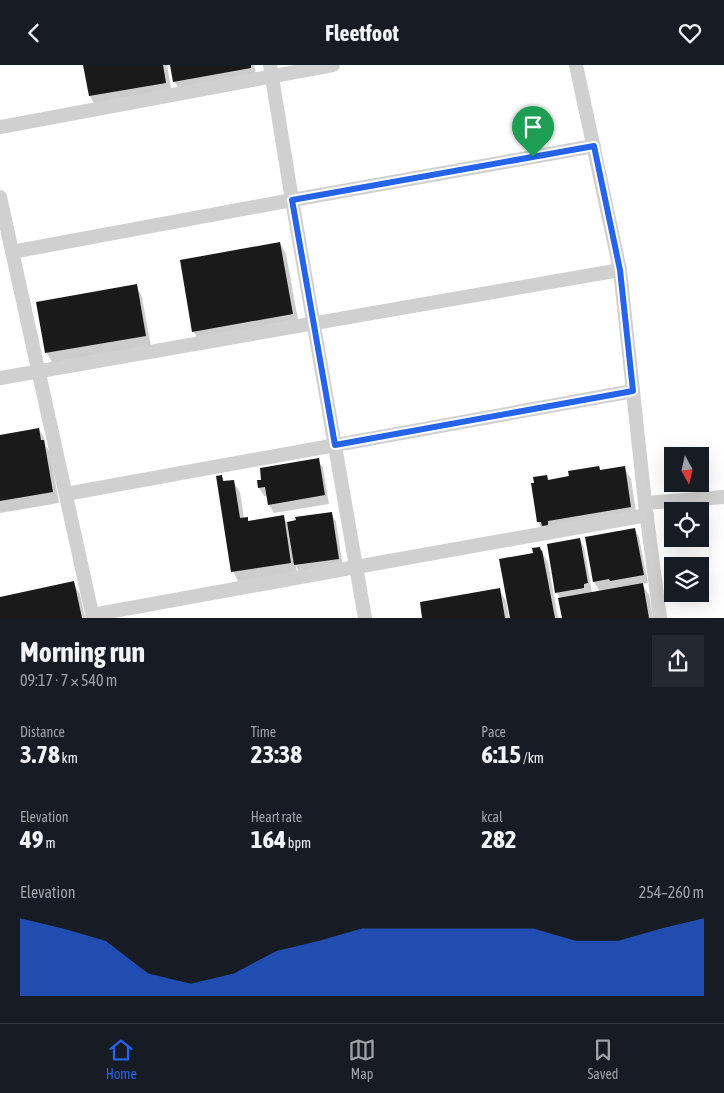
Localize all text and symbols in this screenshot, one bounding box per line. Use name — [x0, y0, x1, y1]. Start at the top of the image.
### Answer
icon: back — [20, 19, 48, 47]
icon: heart — [676, 19, 704, 47]
text: Fleetfoot — [325, 20, 399, 46]
pin — [512, 106, 554, 157]
icon: arrive — [519, 113, 547, 141]
north arrow — [664, 447, 709, 493]
map controls — [664, 447, 709, 602]
button: locate — [664, 502, 709, 547]
button: layers — [664, 557, 709, 602]
button: share — [652, 635, 704, 687]
text: Morning run — [20, 636, 145, 668]
text: 09:17 · 7 × 540 m — [20, 671, 117, 689]
text: Distance — [20, 724, 65, 740]
text: Time — [251, 724, 276, 740]
text: Pace — [481, 724, 506, 740]
text: 3.78 — [20, 740, 60, 768]
text: 23:38 — [251, 740, 302, 768]
text: 6:15 — [481, 740, 521, 768]
text: km — [60, 750, 78, 766]
text: /km — [521, 750, 544, 766]
text: Elevation — [20, 809, 69, 825]
text: Heart rate — [251, 809, 302, 825]
text: kcal — [481, 809, 503, 825]
text: 49 — [20, 825, 44, 853]
text: 164 — [251, 825, 286, 853]
text: 282 — [481, 825, 517, 853]
text: m — [44, 835, 56, 851]
text: bpm — [286, 835, 311, 851]
text: Elevation — [20, 883, 75, 901]
text: 254–260 m — [639, 883, 704, 901]
tab: Home — [106, 1036, 137, 1082]
tab: Map — [348, 1036, 376, 1082]
tab: Saved — [587, 1036, 618, 1082]

